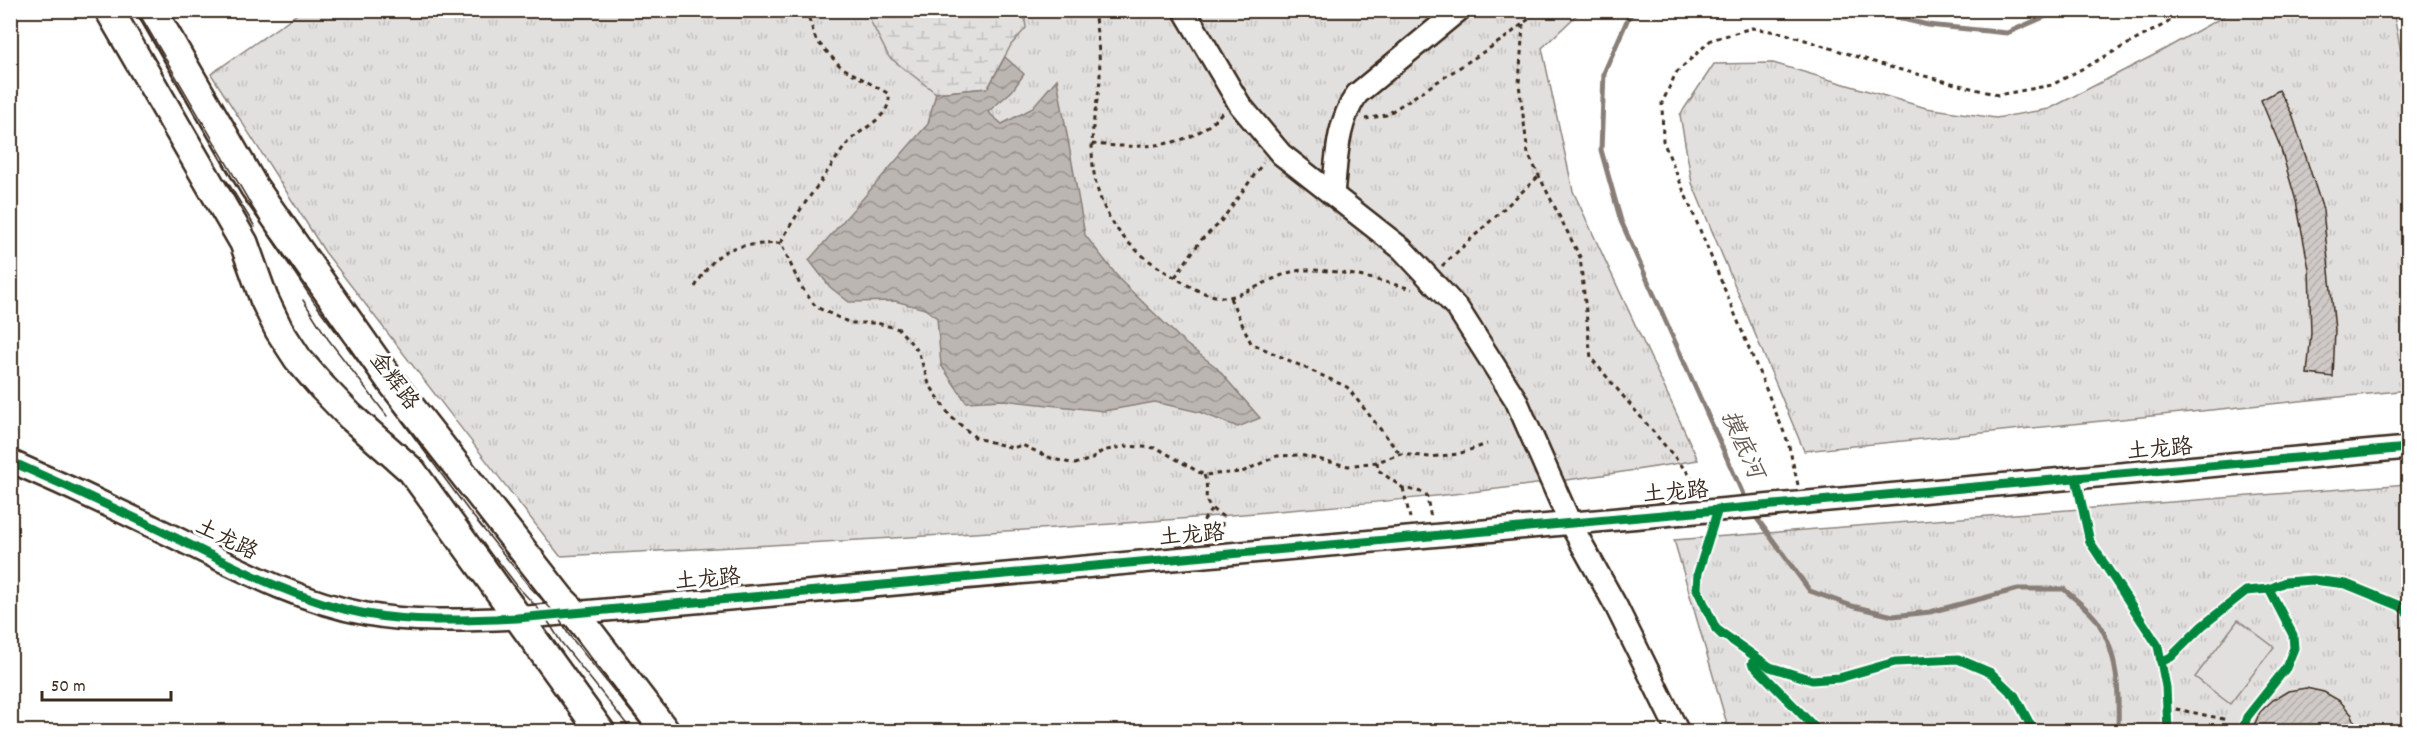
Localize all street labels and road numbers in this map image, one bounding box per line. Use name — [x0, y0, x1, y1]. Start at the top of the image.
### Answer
street label: 金辉路 — [361, 346, 425, 418]
street label: 土龙路 — [2126, 433, 2194, 469]
street label: 土龙路 — [1642, 476, 1710, 512]
street label: 土龙路 — [190, 513, 262, 569]
street label: 土龙路 — [1158, 519, 1226, 555]
street label: 土龙路 — [674, 563, 742, 599]

